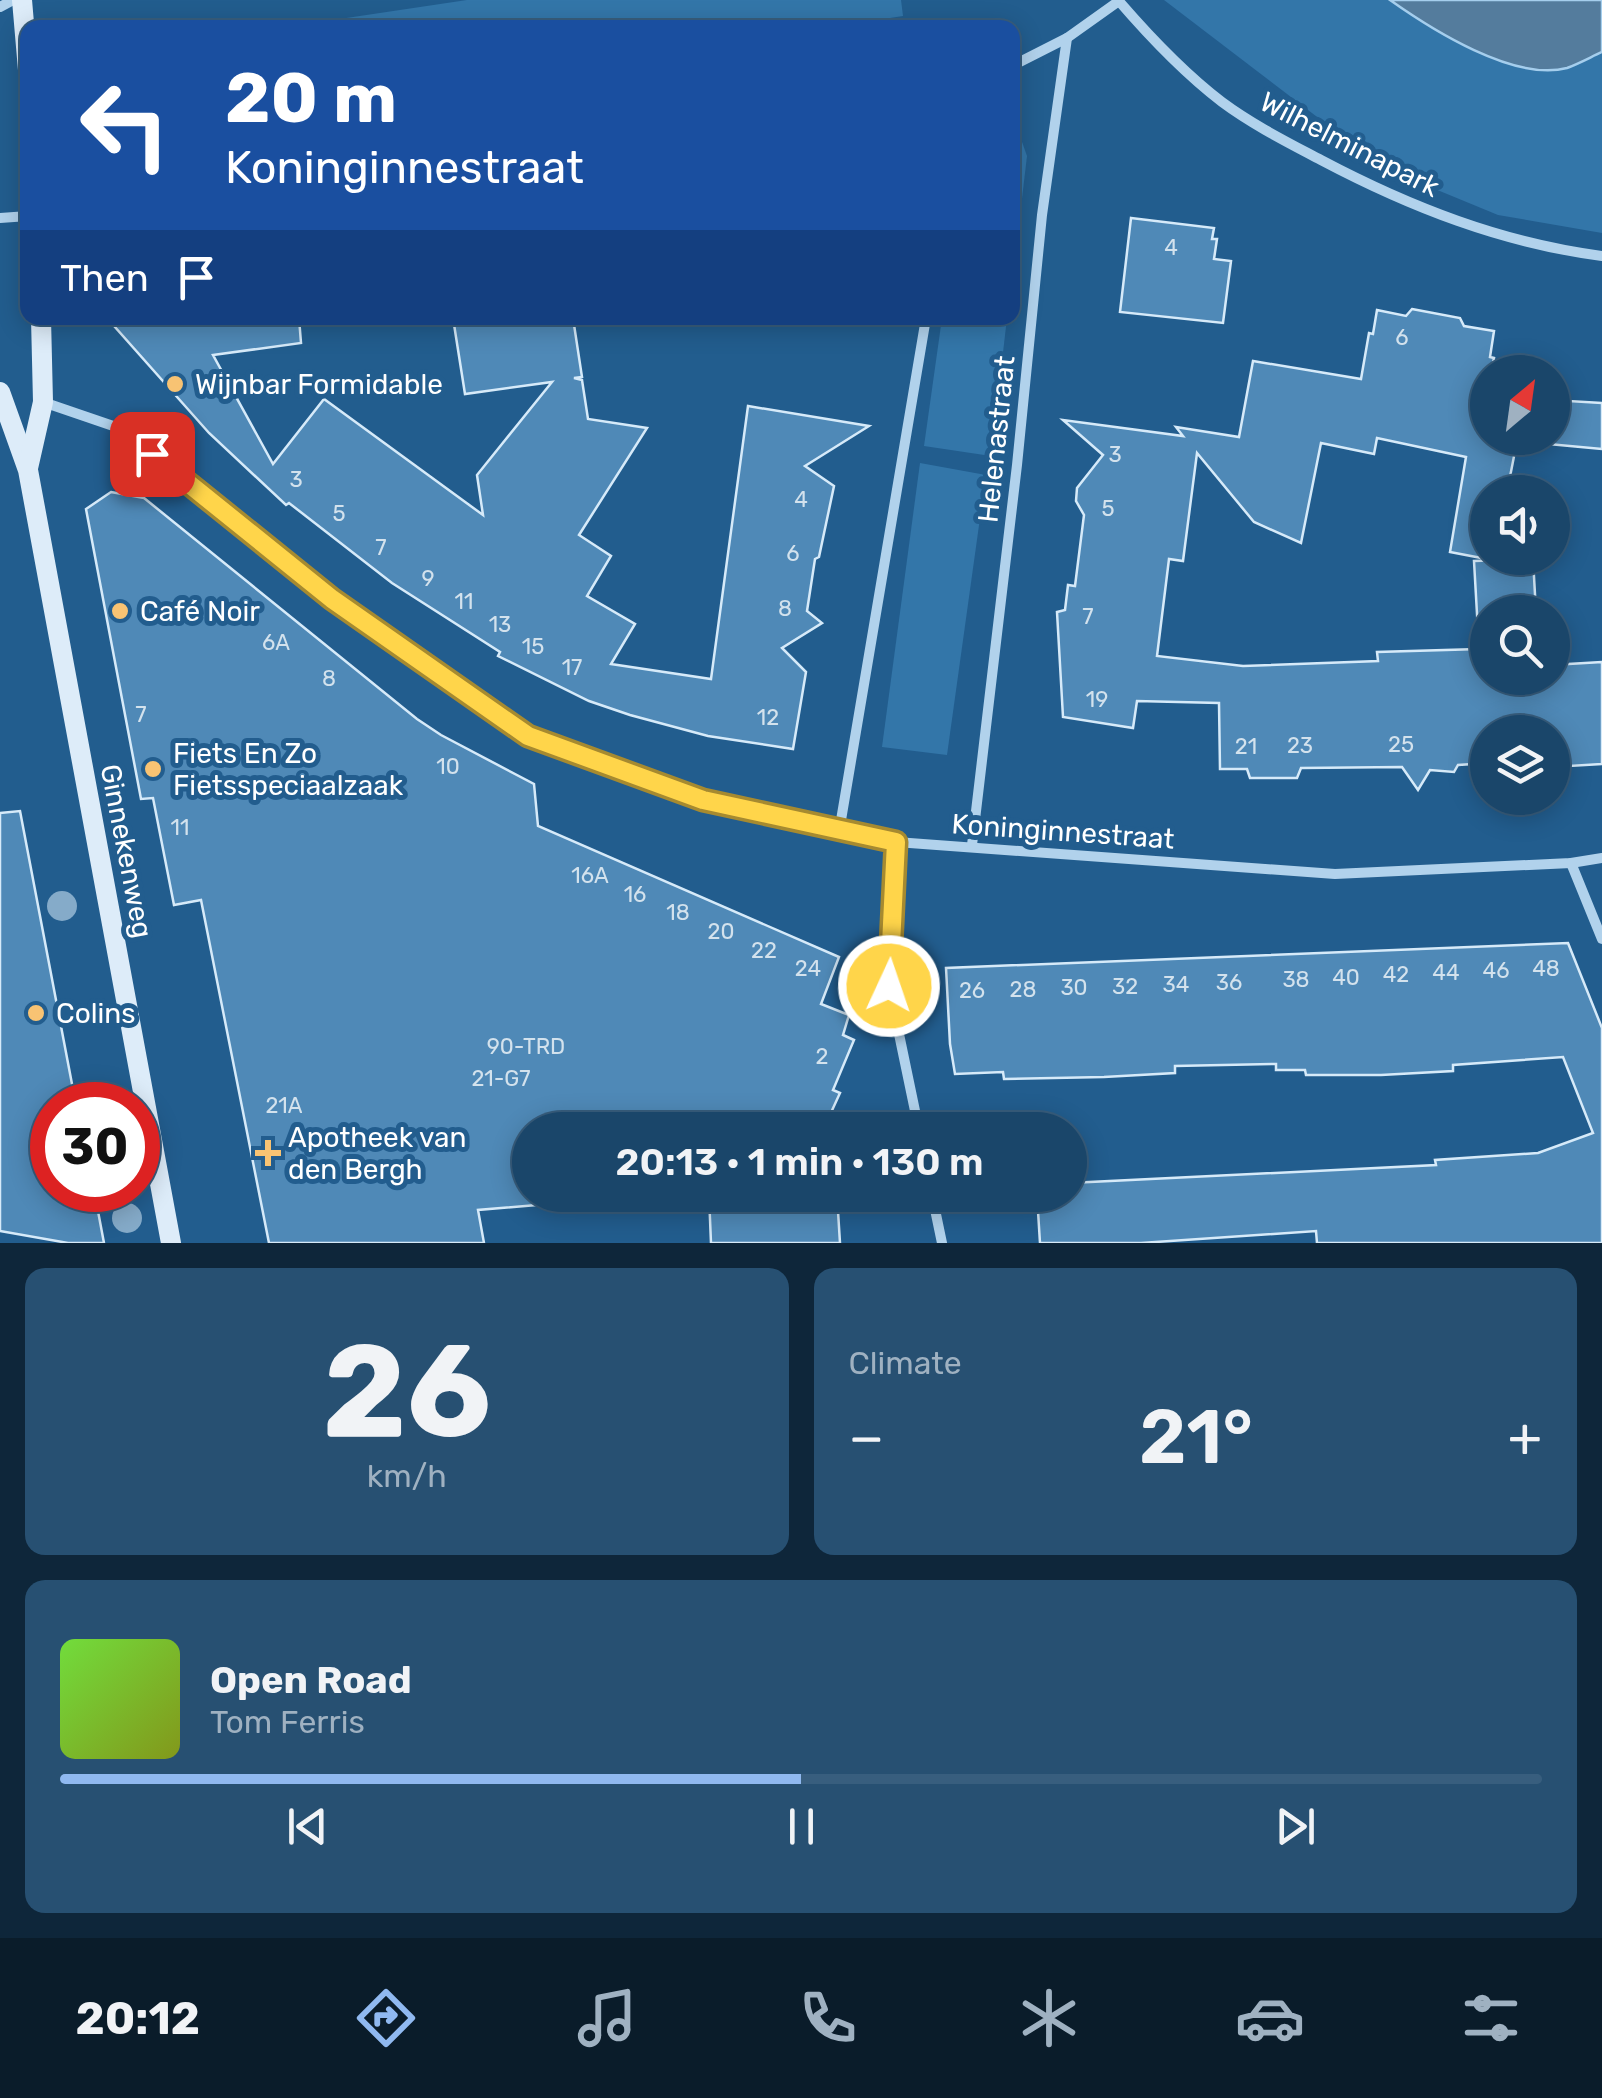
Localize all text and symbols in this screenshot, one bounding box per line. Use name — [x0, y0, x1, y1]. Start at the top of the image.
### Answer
text: 20 m — [225, 57, 397, 140]
icon: left — [60, 60, 190, 190]
street label: Wilhelminapark — [1255, 85, 1445, 204]
text: Koninginnestraat — [225, 141, 584, 194]
house number: 4 — [1164, 234, 1178, 261]
icon: arrive — [169, 250, 224, 305]
text: Then — [60, 255, 149, 301]
house number: 6 — [1395, 324, 1409, 351]
street label: Helenastraat — [971, 354, 1022, 524]
north arrow — [1470, 355, 1570, 455]
map controls — [1470, 355, 1570, 815]
place label: Wijnbar Formidable — [195, 368, 443, 401]
marker: Wijnbar Formidable — [164, 373, 186, 395]
pin — [110, 412, 195, 497]
icon: arrive — [125, 427, 180, 482]
house number: 3 — [1108, 441, 1122, 468]
house number: 3 — [289, 466, 303, 493]
button: sound — [1470, 475, 1570, 575]
house number: 4 — [794, 486, 808, 513]
house number: 5 — [1101, 495, 1115, 522]
house number: 5 — [332, 500, 346, 527]
house number: 7 — [375, 534, 387, 561]
house number: 6 — [786, 540, 800, 567]
house number: 9 — [421, 565, 435, 592]
house number: 11 — [455, 588, 473, 615]
place label: Café Noir — [140, 595, 260, 628]
house number: 8 — [778, 595, 792, 622]
button: search — [1470, 595, 1570, 695]
marker: Café Noir — [109, 600, 131, 622]
house number: 7 — [1082, 603, 1094, 630]
house number: 13 — [489, 611, 511, 638]
house number: 6A — [262, 629, 290, 656]
house number: 15 — [522, 633, 544, 660]
house number: 17 — [562, 654, 582, 681]
house number: 8 — [322, 665, 336, 692]
house number: 19 — [1086, 686, 1108, 713]
house number: 7 — [135, 701, 147, 728]
house number: 12 — [757, 704, 779, 731]
button: layers — [1470, 715, 1570, 815]
house number: 25 — [1388, 731, 1414, 758]
house number: 23 — [1287, 732, 1313, 759]
house number: 21 — [1235, 733, 1257, 760]
place label: Fiets En Zo Fietsspeciaalzaak — [173, 737, 404, 802]
house number: 10 — [436, 753, 460, 780]
marker: Fiets En Zo Fietsspeciaalzaak — [142, 758, 164, 780]
street label: Ginnekenweg — [94, 761, 160, 941]
street label: Koninginnestraat — [950, 807, 1176, 856]
house number: 11 — [171, 814, 189, 841]
house number: 16A — [571, 862, 609, 889]
house number: 16 — [624, 881, 646, 908]
house number: 18 — [666, 899, 690, 926]
house number: 20 — [708, 918, 734, 945]
position arrow — [837, 934, 941, 1038]
house number: 22 — [751, 937, 777, 964]
house number: 24 — [795, 955, 821, 982]
house number: 48 — [1532, 955, 1560, 982]
house number: 46 — [1483, 957, 1509, 984]
house number: 44 — [1432, 959, 1460, 986]
house number: 42 — [1383, 961, 1409, 988]
house number: 40 — [1332, 964, 1360, 991]
house number: 38 — [1282, 966, 1310, 993]
house number: 36 — [1216, 969, 1242, 996]
house number: 34 — [1163, 971, 1189, 998]
house number: 32 — [1112, 973, 1138, 1000]
house number: 30 — [1060, 974, 1088, 1001]
house number: 28 — [1010, 976, 1036, 1003]
house number: 26 — [959, 977, 985, 1004]
place label: Colins — [56, 997, 136, 1030]
marker: Colins — [25, 1002, 47, 1024]
house number: 90-TRD — [487, 1033, 565, 1060]
house number: 2 — [816, 1043, 828, 1070]
house number: 21-G7 — [471, 1065, 531, 1092]
speed limit sign: 30 — [30, 1082, 160, 1212]
house number: 21A — [265, 1092, 303, 1119]
place label: Apotheek van den Bergh — [288, 1121, 466, 1186]
text: 20:13 · 1 min · 130 m — [615, 1139, 984, 1185]
marker: Apotheek van den Bergh — [257, 1142, 279, 1164]
text: 26 — [322, 1314, 491, 1469]
text: Climate — [849, 1344, 962, 1382]
text: 21° — [1139, 1393, 1253, 1482]
text: − — [849, 1405, 884, 1470]
text: + — [1508, 1405, 1542, 1470]
text: km/h — [367, 1457, 447, 1495]
text: Open Road — [210, 1657, 412, 1703]
text: Tom Ferris — [210, 1703, 365, 1741]
icon: previous — [280, 1799, 335, 1854]
icon: pause — [774, 1799, 829, 1854]
icon: next — [1268, 1799, 1323, 1854]
icon: directions — [351, 1983, 421, 2053]
icon: music — [572, 1983, 642, 2053]
icon: phone — [793, 1983, 863, 2053]
icon: climate — [1014, 1983, 1084, 2053]
icon: car — [1235, 1983, 1305, 2053]
icon: filters — [1456, 1983, 1526, 2053]
text: 20:12 — [76, 1992, 200, 2045]

